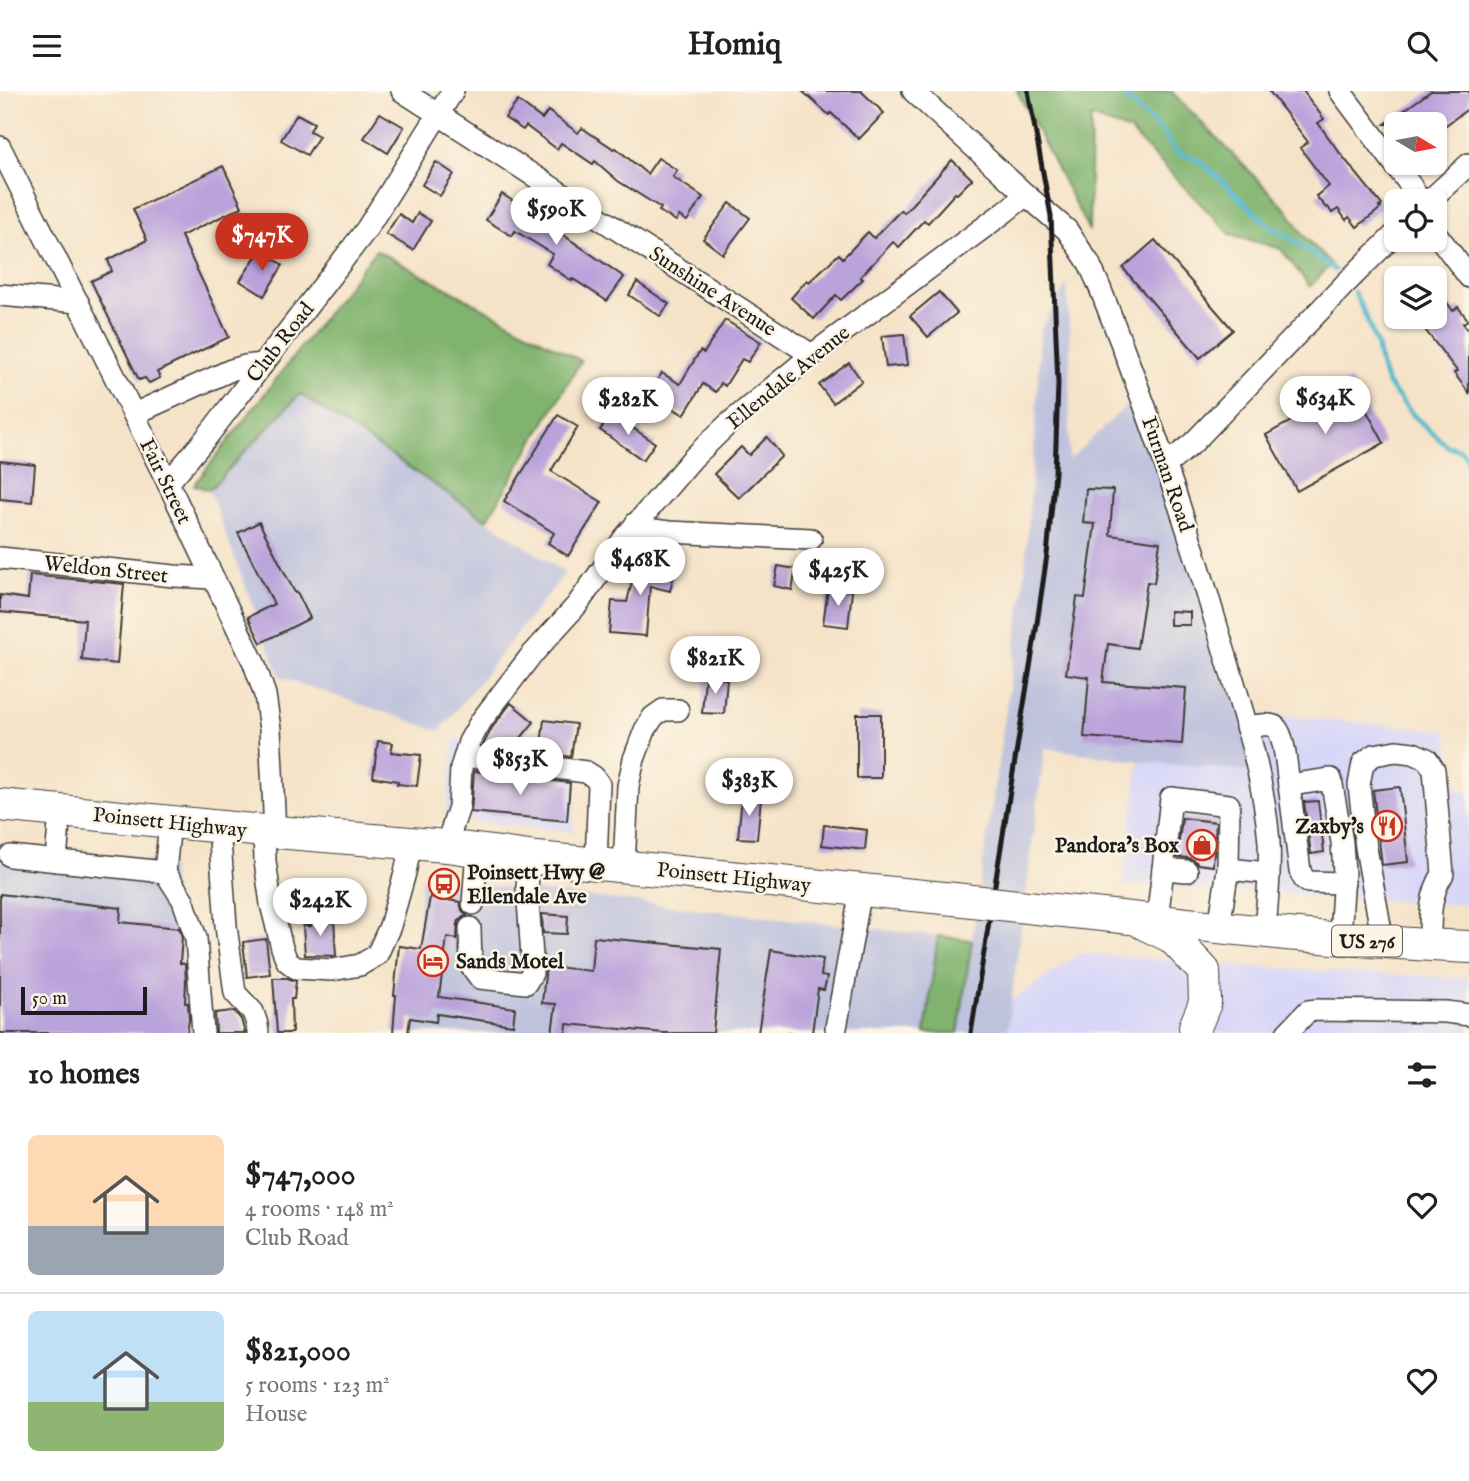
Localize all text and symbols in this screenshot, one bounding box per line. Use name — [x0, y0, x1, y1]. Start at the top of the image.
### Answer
text: Homiq — [688, 25, 781, 66]
icon: menu — [28, 27, 66, 65]
icon: search — [1403, 27, 1441, 65]
north arrow — [1384, 112, 1447, 175]
map controls — [1384, 112, 1447, 329]
pin: $590K — [507, 187, 605, 247]
button: locate — [1384, 189, 1447, 252]
text: $590K — [526, 195, 586, 224]
pin: $747K — [213, 213, 311, 273]
text: $747K — [231, 221, 293, 250]
street label: Sunshine Avenue — [643, 241, 781, 344]
button: layers — [1384, 266, 1447, 329]
street label: Club Road — [241, 297, 321, 389]
street label: Ellendale Avenue — [722, 320, 856, 436]
pin: $282K — [579, 377, 677, 437]
pin: $634K — [1276, 377, 1374, 436]
text: $634K — [1296, 384, 1354, 413]
text: $282K — [598, 385, 658, 414]
street label: Furman Road — [1134, 413, 1199, 537]
street label: Fair Street — [132, 434, 197, 529]
pin: $468K — [591, 538, 689, 597]
text: $468K — [610, 545, 670, 574]
pin: $425K — [789, 549, 887, 608]
street label: Weldon Street — [42, 551, 169, 590]
text: $425K — [808, 556, 868, 585]
pin: $821K — [666, 637, 764, 696]
text: $821K — [686, 644, 744, 673]
pin: $853K — [471, 737, 569, 797]
text: $853K — [492, 745, 548, 774]
pin: $383K — [700, 759, 798, 818]
text: $383K — [721, 766, 777, 795]
street label: Poinsett Highway — [92, 802, 249, 845]
restaurant icon: Zaxby's — [1370, 809, 1404, 843]
place label: Zaxby's — [1296, 814, 1364, 841]
shop icon: Pandora's Box — [1185, 828, 1219, 862]
place label: Pandora's Box — [1055, 833, 1180, 860]
street label: Poinsett Highway — [656, 857, 813, 900]
place label: Poinsett Hwy @ Ellendale Ave — [467, 860, 605, 911]
bus stop icon: Poinsett Hwy @ Ellendale Ave — [427, 867, 461, 901]
pin: $242K — [271, 879, 369, 938]
text: $242K — [289, 886, 351, 915]
road number: US 276 — [1332, 925, 1402, 957]
hotel icon: Sands Motel — [416, 944, 450, 978]
place label: Sands Motel — [456, 949, 565, 976]
scale bar — [21, 984, 147, 1016]
text: 50 m — [32, 987, 67, 1011]
text: 10 homes — [28, 1056, 140, 1094]
icon: filters — [1403, 1056, 1441, 1094]
text: $747,000 — [245, 1157, 356, 1195]
icon: home — [84, 1163, 168, 1247]
icon: heart — [1403, 1186, 1441, 1224]
text: 4 rooms · 148 m² — [245, 1195, 394, 1224]
text: Club Road — [245, 1224, 349, 1253]
text: $821,000 — [245, 1333, 351, 1371]
icon: home — [84, 1339, 168, 1423]
icon: heart — [1403, 1362, 1441, 1400]
text: 5 rooms · 123 m² — [245, 1371, 390, 1400]
text: House — [245, 1400, 307, 1429]

